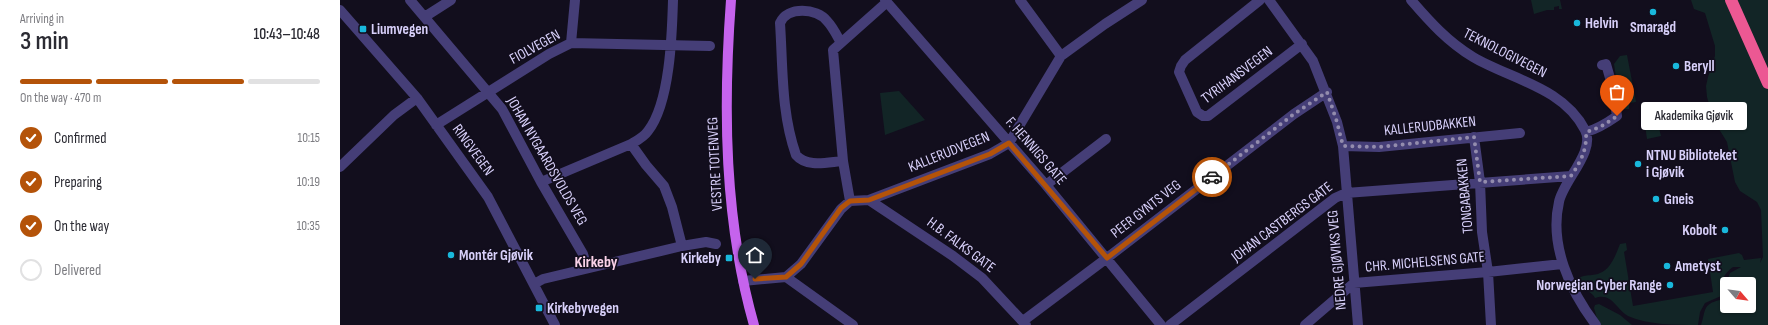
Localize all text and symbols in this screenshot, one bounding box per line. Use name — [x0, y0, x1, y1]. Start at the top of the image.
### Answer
marker: Smaragd — [1648, 7, 1658, 17]
text: Arriving in — [20, 11, 64, 27]
place label: Helvin — [1585, 14, 1618, 33]
marker: Helvin — [1572, 18, 1582, 28]
place label: Smaragd — [1630, 18, 1676, 37]
place label: Liumvegen — [371, 20, 428, 39]
marker: Liumvegen — [358, 24, 368, 34]
street label: TEKNOLOGIVEGEN — [1460, 24, 1550, 82]
text: 10:43–10:48 — [254, 25, 320, 44]
street label: FIOLVEGEN — [506, 25, 564, 69]
text: 3 min — [20, 26, 69, 57]
street label: TYRIHANSVEGEN — [1198, 42, 1276, 108]
place label: Beryll — [1684, 57, 1715, 76]
marker: Beryll — [1671, 61, 1681, 71]
pin — [1600, 75, 1634, 116]
icon: bag — [1606, 81, 1628, 103]
text: On the way · 470 m — [20, 90, 101, 106]
street label: JOHAN NYGAARDSVOLDS VEG — [502, 92, 592, 229]
callout: Akademika Gjøvik — [1641, 102, 1747, 130]
text: Akademika Gjøvik — [1655, 108, 1733, 124]
street label: KALLERUDBAKKEN — [1383, 112, 1477, 140]
street label: F. HENNIGS GATE — [1001, 113, 1071, 189]
street label: VESTRE TOTENVEG — [703, 117, 727, 211]
street label: RINGVEGEN — [448, 121, 498, 179]
icon: check — [20, 127, 42, 149]
street label: KALLERUDVEGEN — [905, 127, 993, 177]
text: Confirmed — [54, 129, 107, 148]
text: 10:15 — [298, 130, 320, 146]
place label: NTNU Biblioteket i Gjøvik — [1646, 146, 1737, 182]
courier — [1192, 157, 1232, 197]
street label: TONGABAKKEN — [1452, 158, 1478, 234]
marker: NTNU Biblioteket i Gjøvik — [1633, 159, 1643, 169]
icon: car — [1201, 166, 1223, 188]
icon: check — [20, 171, 42, 193]
text: Preparing — [54, 173, 102, 192]
text: 10:19 — [297, 174, 320, 190]
street label: PEER GYNTS VEG — [1107, 176, 1185, 242]
street label: JOHAN CASTBERGS GATE — [1227, 178, 1337, 267]
place label: Gneis — [1664, 190, 1694, 209]
marker: Gneis — [1651, 194, 1661, 204]
street label: NEDRE GJØVIKS VEG — [1323, 209, 1351, 311]
street label: H.B. FALKS GATE — [923, 213, 999, 277]
icon: check — [20, 215, 42, 237]
text: On the way — [54, 217, 109, 236]
text: 10:35 — [297, 218, 320, 234]
place label: Kobolt — [1682, 221, 1717, 240]
marker: Kobolt — [1720, 225, 1730, 235]
pin — [738, 238, 772, 279]
icon: home — [744, 244, 766, 266]
place label: Montér Gjøvik — [459, 246, 534, 265]
street label: CHR. MICHELSENS GATE — [1364, 247, 1486, 277]
place label: Kirkeby — [681, 249, 722, 268]
marker: Montér Gjøvik — [446, 250, 456, 260]
district label: Kirkeby — [575, 253, 618, 272]
marker: Kirkeby — [724, 253, 734, 263]
place label: Ametyst — [1674, 257, 1721, 276]
text: Delivered — [54, 261, 101, 280]
marker: Ametyst — [1662, 261, 1672, 271]
place label: Norwegian Cyber Range — [1536, 276, 1662, 295]
north arrow — [1720, 277, 1756, 313]
map controls — [1720, 277, 1756, 313]
marker: Norwegian Cyber Range — [1665, 280, 1675, 290]
place label: Kirkebyvegen — [547, 299, 619, 318]
marker: Kirkebyvegen — [534, 303, 544, 313]

